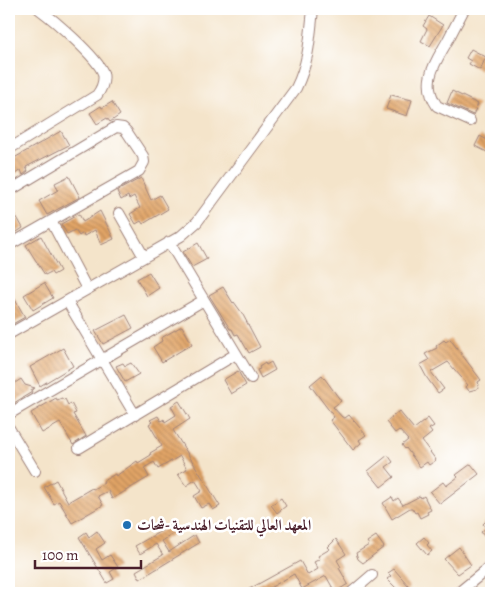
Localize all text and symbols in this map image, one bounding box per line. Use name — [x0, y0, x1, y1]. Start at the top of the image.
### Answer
place label: المعهد العالي للتقنيات الهندسية -شحات — [137, 515, 311, 537]
marker: المعهد العالي للتقنيات الهندسية -شحات — [121, 519, 133, 531]
scale bar — [35, 537, 141, 569]
text: 100 m — [42, 545, 79, 565]

